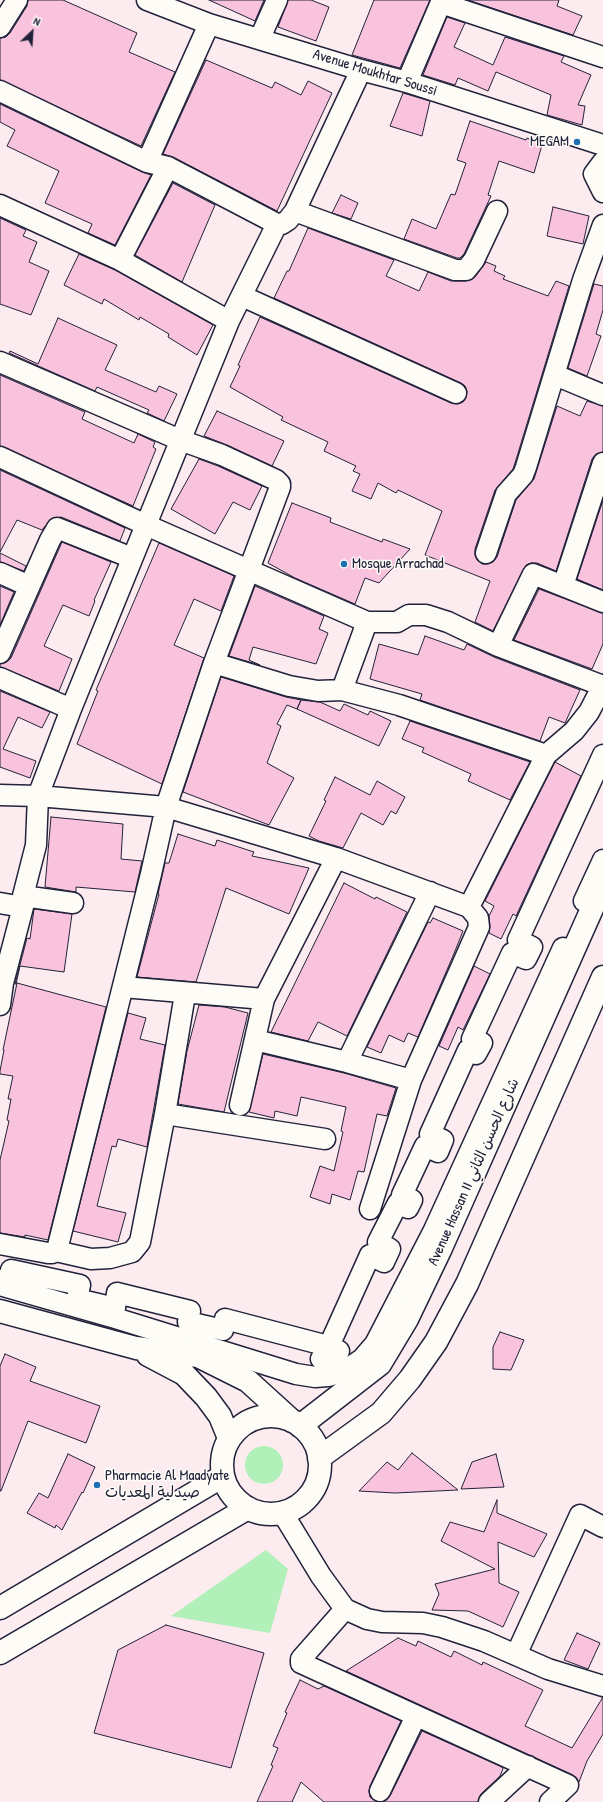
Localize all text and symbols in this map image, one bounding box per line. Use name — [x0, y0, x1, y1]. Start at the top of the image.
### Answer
north arrow — [12, 12, 52, 52]
text: N — [31, 14, 43, 29]
street label: Avenue Moukhtar Soussi — [311, 46, 439, 100]
place label: MEGAM — [530, 133, 569, 151]
marker: MEGAM — [572, 137, 582, 147]
place label: Mosque Arrachad — [352, 555, 444, 573]
marker: Mosque Arrachad — [339, 559, 349, 569]
street label: Avenue Hassan II شارع الحسن الثاني — [424, 1076, 524, 1268]
place label: Pharmacie Al Maadyate صيدلية المعديات — [105, 1467, 229, 1502]
marker: Pharmacie Al Maadyate صيدلية المعديات — [92, 1480, 102, 1490]

